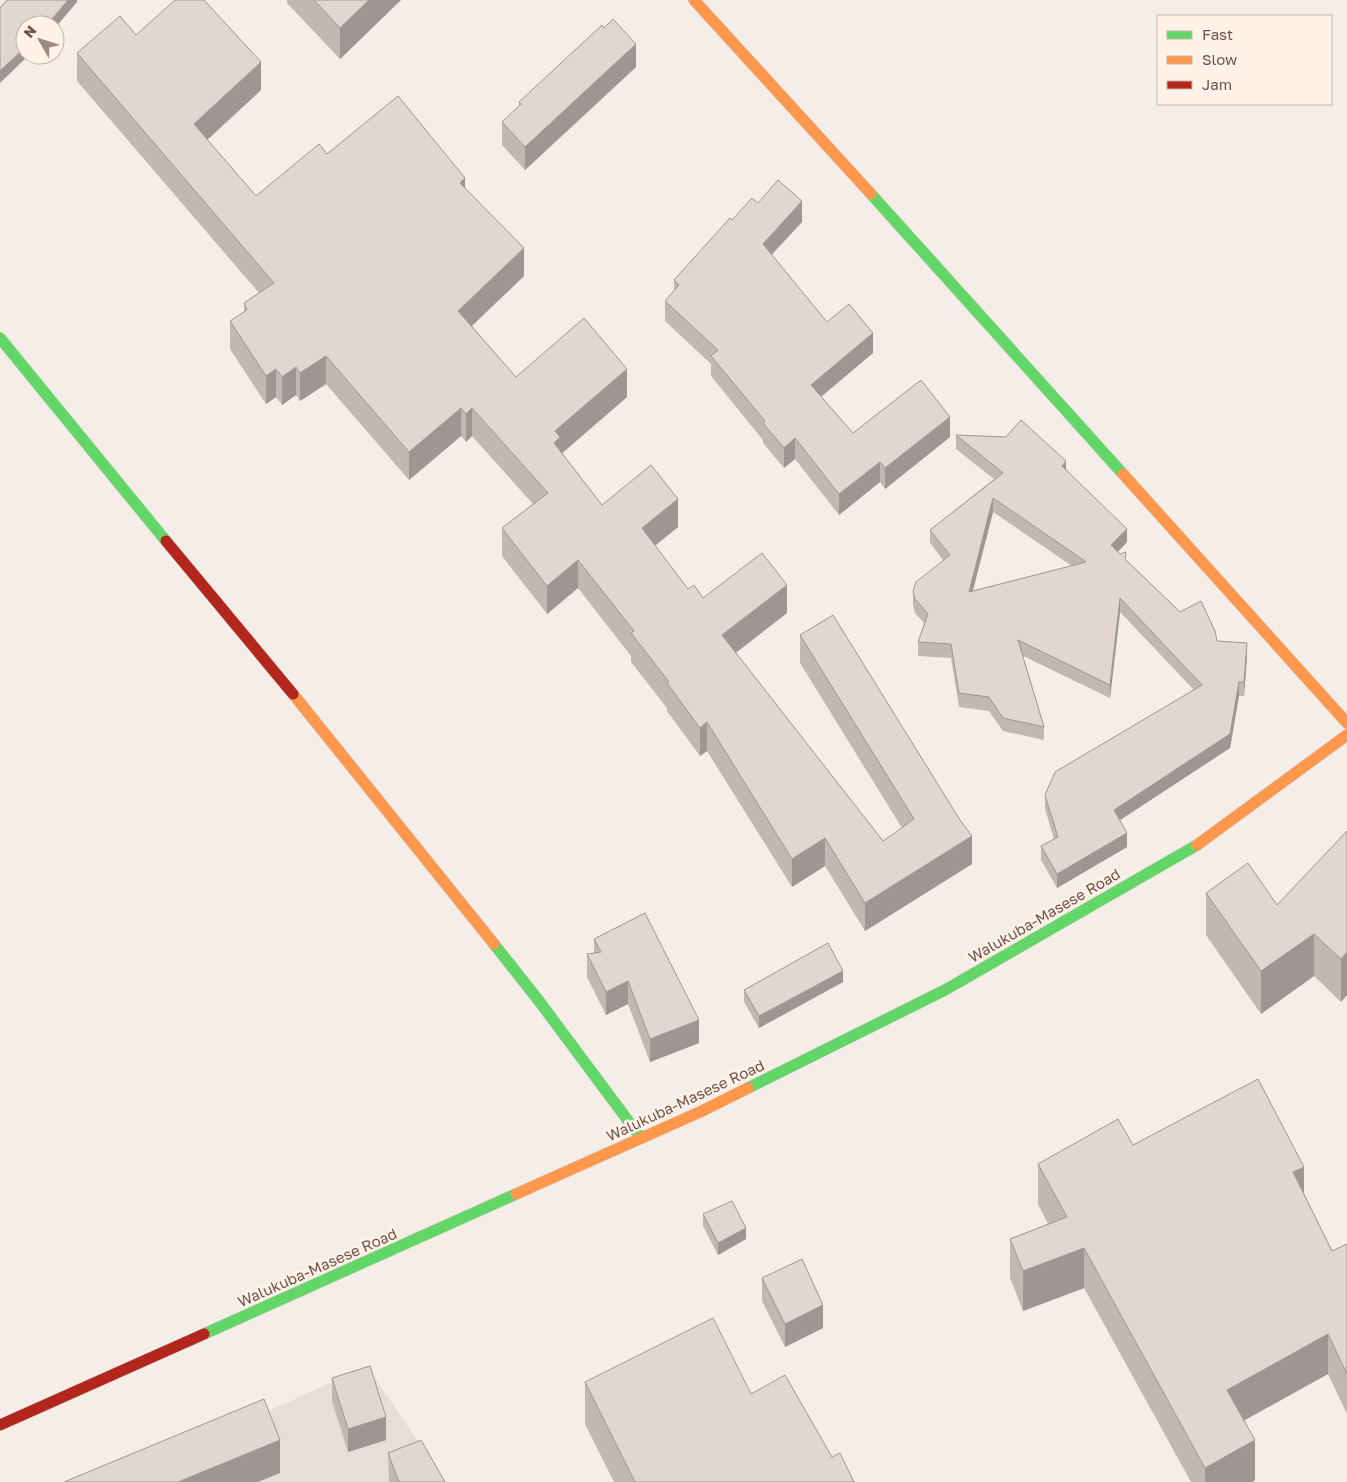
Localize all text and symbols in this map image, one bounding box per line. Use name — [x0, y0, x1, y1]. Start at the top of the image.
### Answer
north arrow — [15, 15, 65, 65]
legend — [1157, 15, 1332, 105]
text: N — [20, 22, 39, 41]
text: Fast — [1202, 25, 1233, 43]
text: Slow — [1202, 50, 1237, 68]
text: Jam — [1202, 75, 1232, 93]
street label: Walukuba-Masese Road — [965, 864, 1123, 966]
street label: Walukuba-Masese Road — [603, 1055, 767, 1145]
street label: Walukuba-Masese Road — [235, 1224, 399, 1310]

